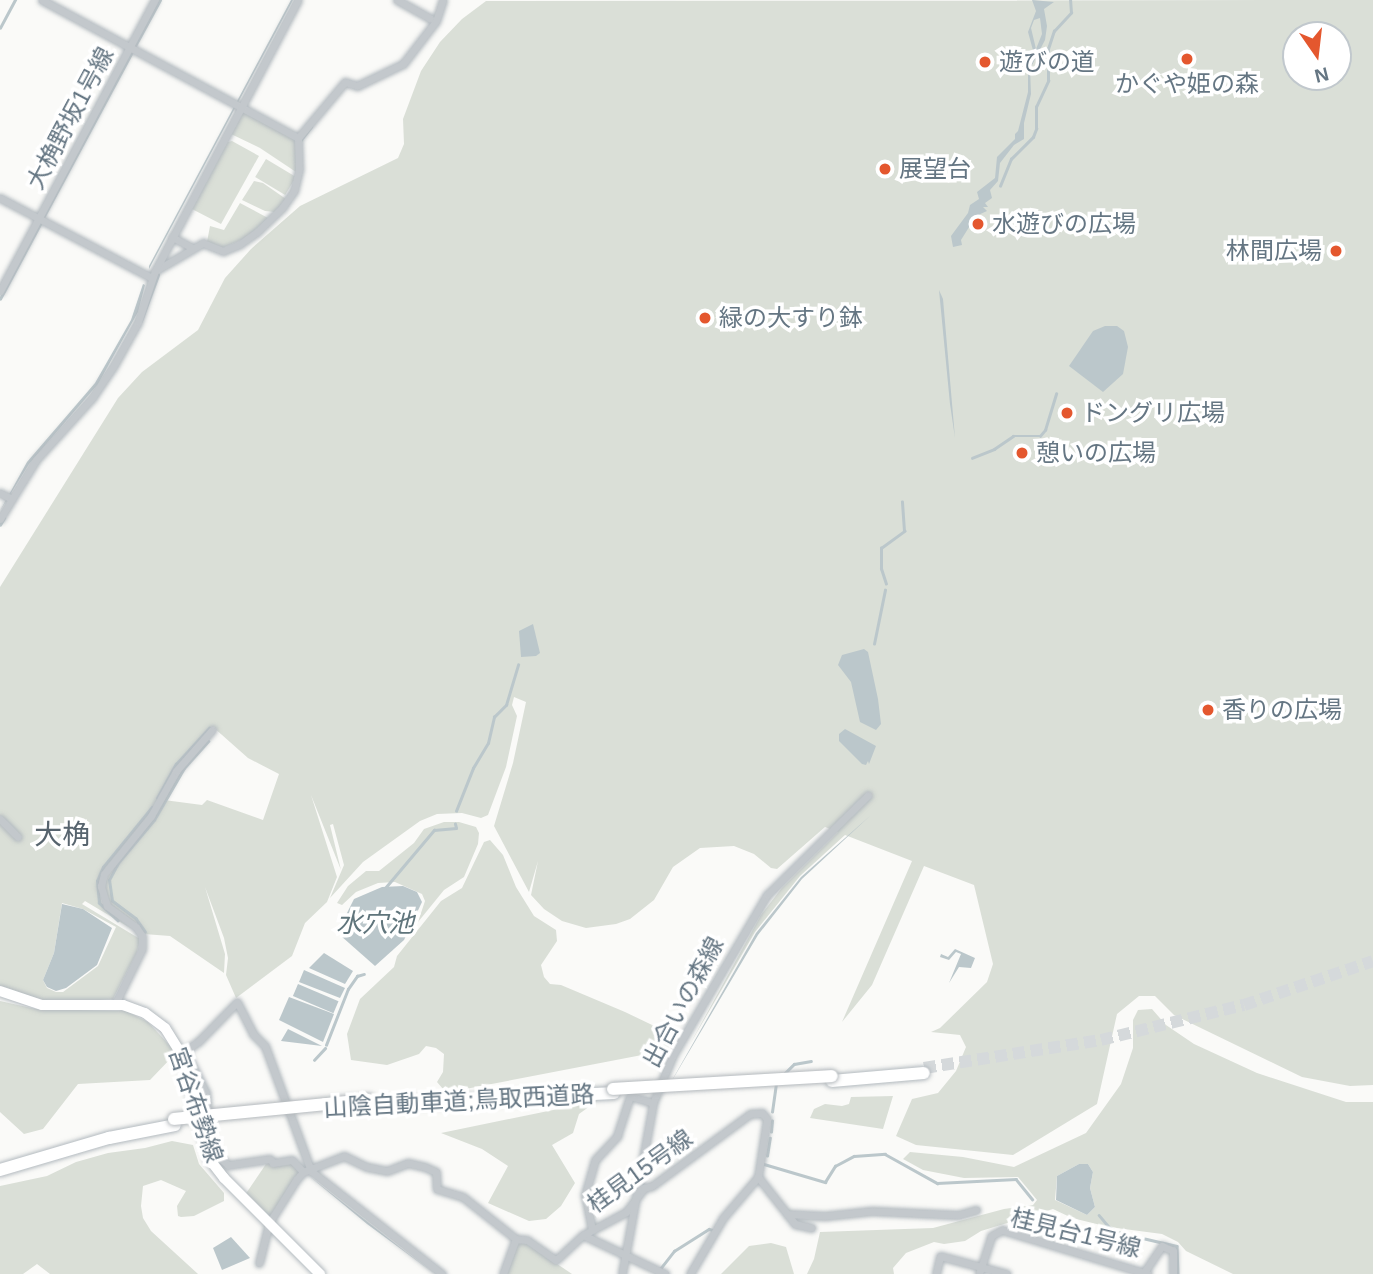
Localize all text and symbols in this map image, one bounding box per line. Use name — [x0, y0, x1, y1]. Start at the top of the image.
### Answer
north arrow — [1282, 21, 1352, 91]
street label: 大桷野坂1号線 — [20, 42, 120, 194]
place label: 遊びの道 — [999, 48, 1095, 76]
marker: かぐや姫の森 — [1179, 51, 1195, 67]
marker: 遊びの道 — [977, 54, 993, 70]
text: N — [1313, 63, 1331, 87]
place label: かぐや姫の森 — [1115, 70, 1259, 98]
place label: 展望台 — [899, 155, 971, 183]
marker: 展望台 — [877, 161, 893, 177]
place label: 水遊びの広場 — [992, 210, 1136, 238]
marker: 水遊びの広場 — [970, 216, 986, 232]
place label: 林間広場 — [1226, 237, 1322, 265]
marker: 林間広場 — [1328, 243, 1344, 259]
place label: 緑の大すり鉢 — [719, 304, 863, 332]
marker: 緑の大すり鉢 — [697, 310, 713, 326]
place label: ドングリ広場 — [1081, 399, 1225, 427]
marker: ドングリ広場 — [1059, 405, 1075, 421]
place label: 憩いの広場 — [1036, 439, 1156, 467]
marker: 憩いの広場 — [1014, 445, 1030, 461]
place label: 香りの広場 — [1222, 696, 1342, 724]
marker: 香りの広場 — [1200, 702, 1216, 718]
district label: 大桷 — [34, 818, 90, 852]
water label: 水穴池 — [336, 908, 414, 940]
street label: 出合いの森線 — [636, 932, 730, 1072]
street label: 宮谷布勢線 — [163, 1044, 229, 1166]
street label: 山陰自動車道;鳥取西道路 — [323, 1080, 595, 1122]
street label: 桂見15号線 — [582, 1123, 698, 1219]
street label: 桂見台1号線 — [1008, 1203, 1144, 1263]

